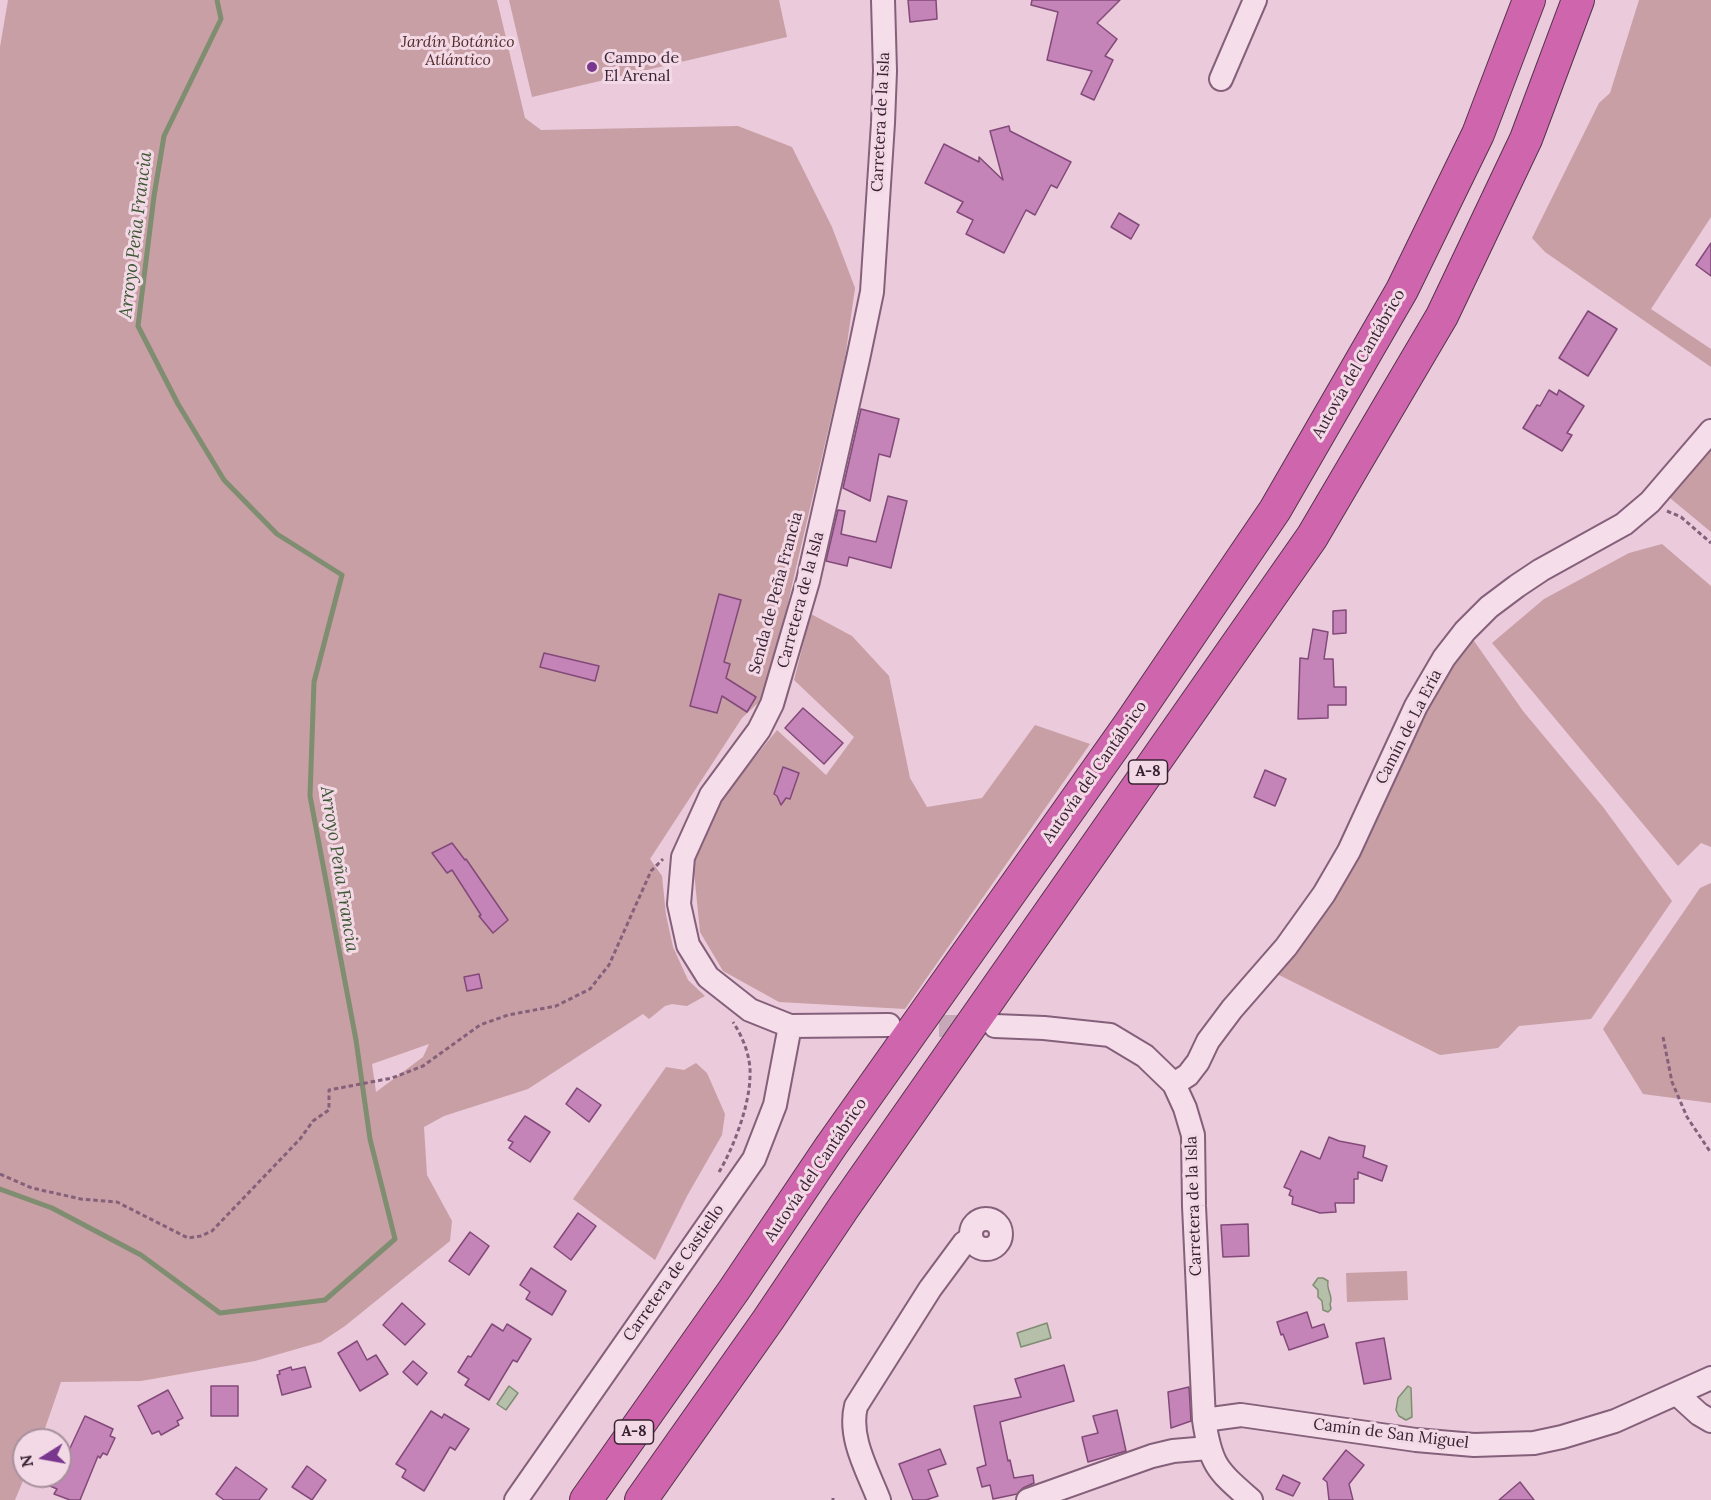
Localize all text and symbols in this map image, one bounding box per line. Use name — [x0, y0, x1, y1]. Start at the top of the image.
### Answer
park label: Jardín Botánico Atlántico — [401, 32, 515, 70]
place label: Campo de El Arenal — [604, 48, 679, 86]
street label: Carretera de la Isla — [868, 51, 894, 193]
marker: Campo de El Arenal — [585, 60, 599, 74]
water label: Arroyo Peña Francia — [115, 150, 157, 320]
street label: Autovía del Cantábrico — [1308, 286, 1410, 442]
street label: Senda de Peña Francia — [745, 510, 807, 676]
street label: Carretera de la Isla — [774, 530, 828, 670]
street label: Camín de La Ería — [1372, 666, 1446, 788]
street label: Autovía del Cantábrico — [1039, 697, 1151, 847]
road number: A-8 — [1128, 760, 1168, 784]
water label: Arroyo Peña Francia — [315, 784, 363, 954]
street label: Autovía del Cantábrico — [761, 1095, 871, 1245]
street label: Carretera de la Isla — [1182, 1136, 1206, 1276]
street label: Carretera de Castiello — [620, 1201, 728, 1345]
street label: Camín de San Miguel — [1312, 1415, 1470, 1453]
road number: A-8 — [614, 1420, 654, 1444]
north arrow — [12, 1428, 72, 1488]
text: N — [15, 1453, 37, 1469]

